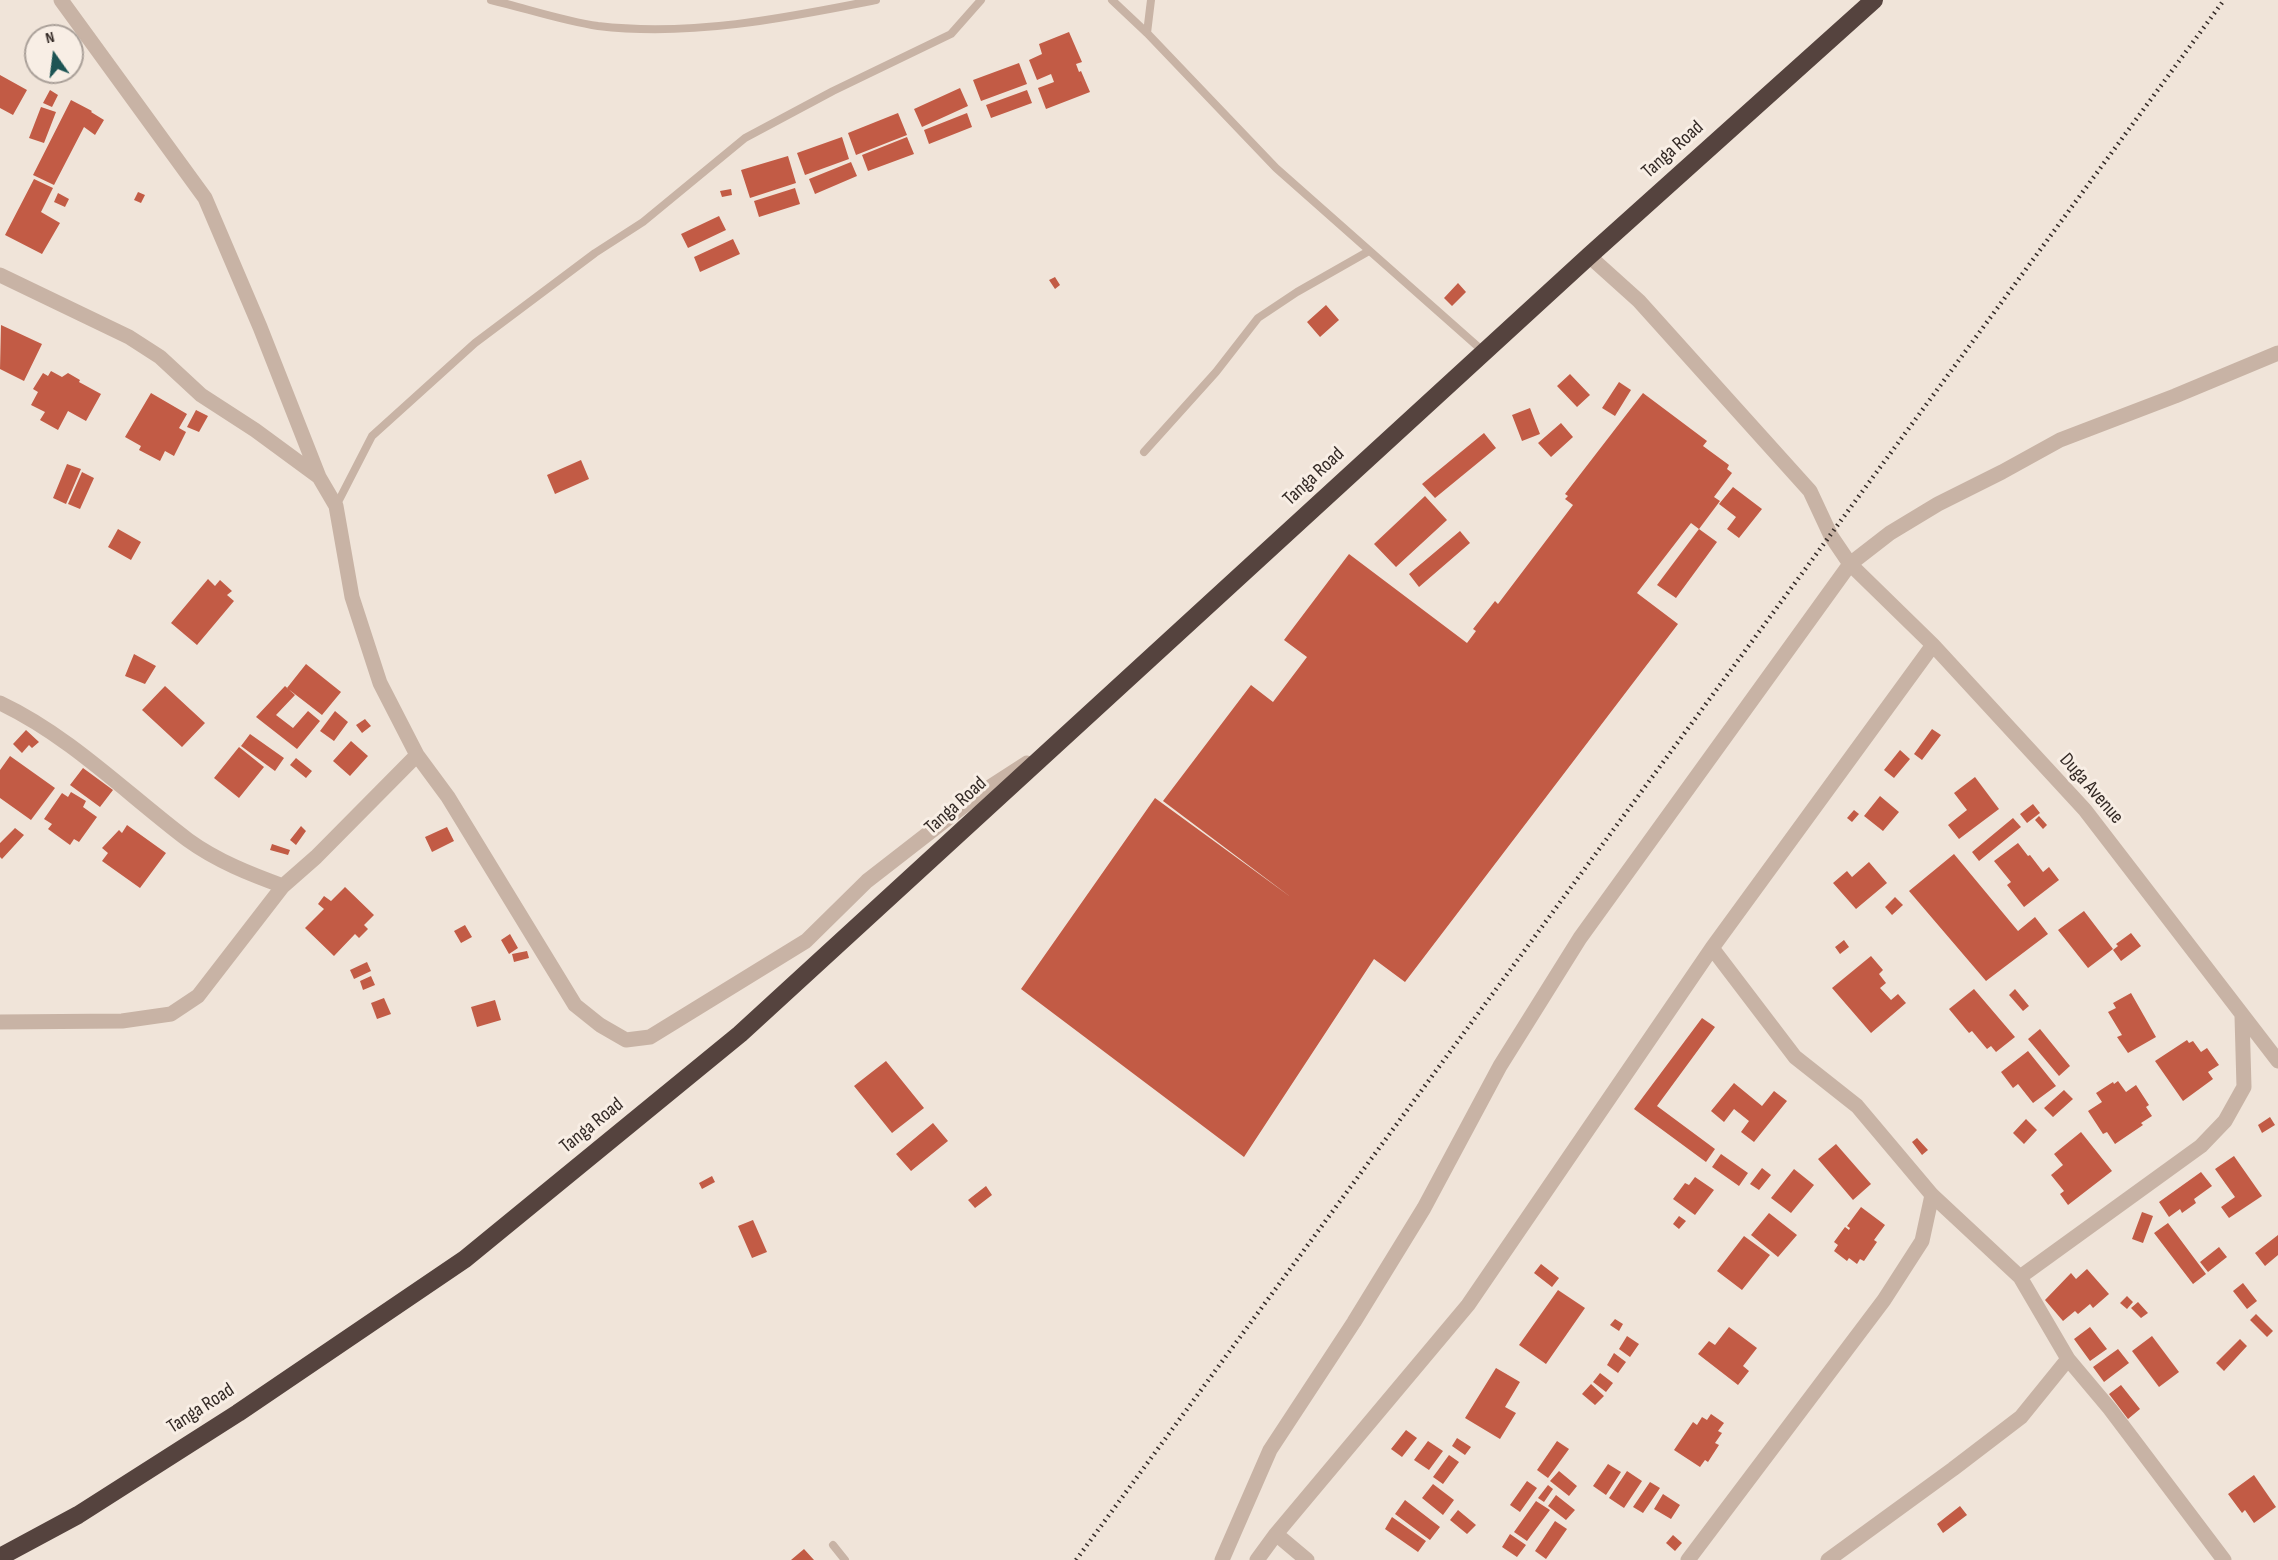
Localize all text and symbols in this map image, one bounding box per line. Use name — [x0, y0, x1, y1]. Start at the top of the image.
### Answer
north arrow — [24, 24, 84, 84]
text: N — [44, 28, 56, 48]
street label: Tanga Road — [1637, 116, 1709, 184]
street label: Tanga Road — [1278, 443, 1350, 511]
street label: Duga Avenue — [2054, 749, 2128, 829]
street label: Tanga Road — [920, 772, 992, 840]
street label: Tanga Road — [555, 1093, 629, 1159]
street label: Tanga Road — [163, 1379, 239, 1439]

